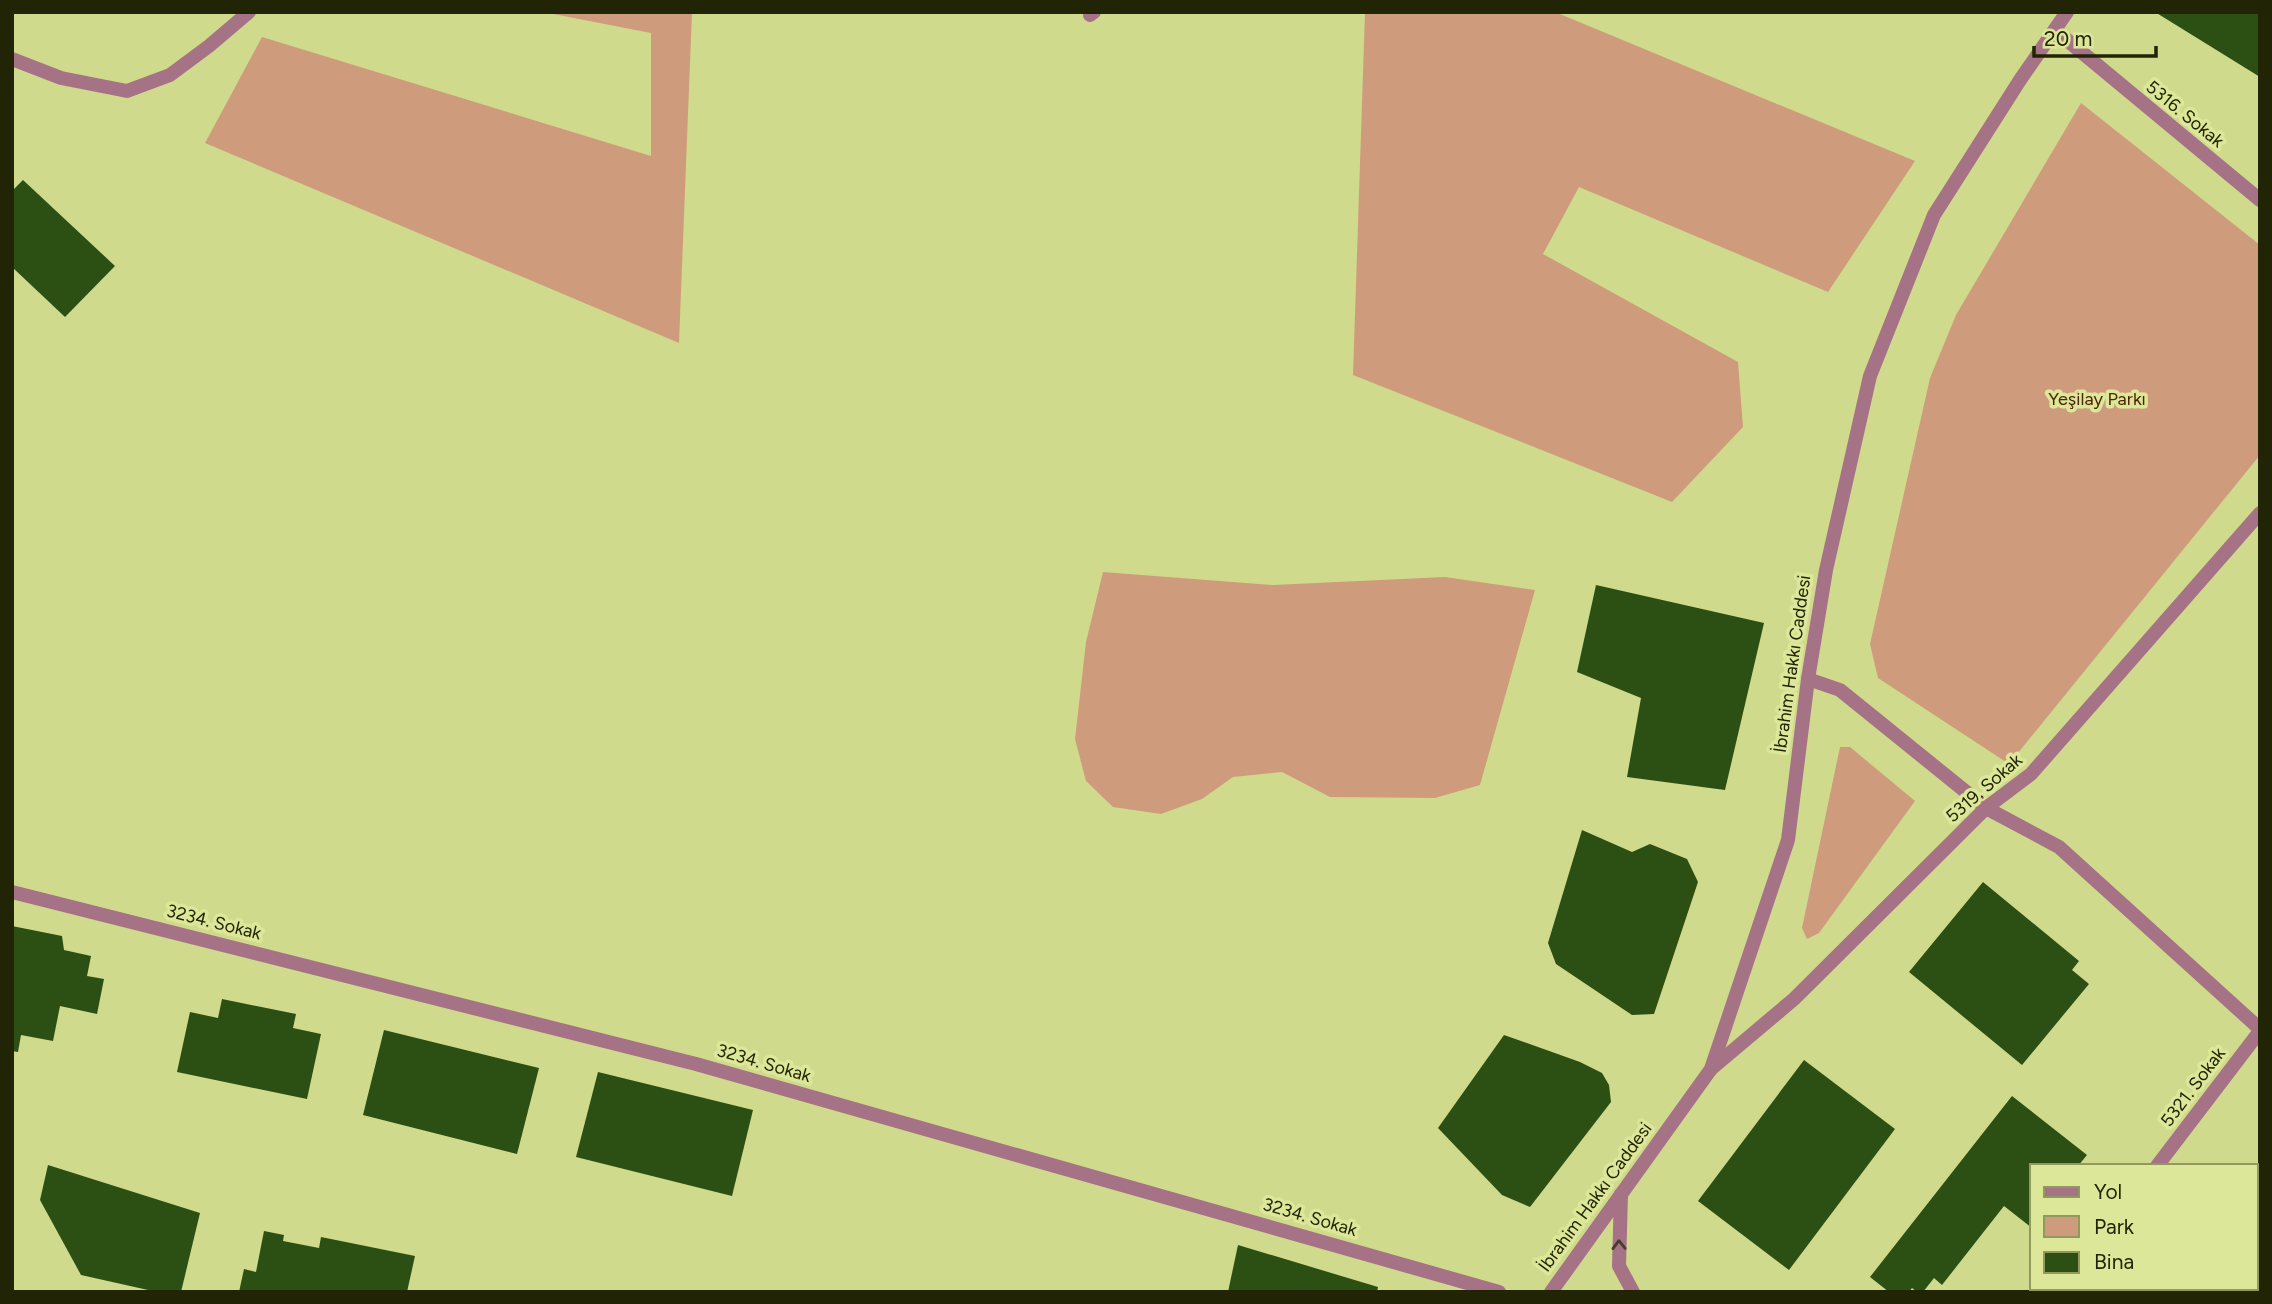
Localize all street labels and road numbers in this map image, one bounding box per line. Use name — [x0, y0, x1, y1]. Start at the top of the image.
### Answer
street label: 5316. Sokak — [2142, 76, 2229, 152]
street label: İbrahim Hakkı Caddesi — [1769, 574, 1815, 754]
street label: 5319. Sokak — [1941, 749, 2027, 827]
street label: 3234. Sokak — [164, 900, 264, 944]
street label: 3234. Sokak — [714, 1039, 814, 1087]
street label: 5321. Sokak — [2156, 1043, 2230, 1131]
street label: İbrahim Hakkı Caddesi — [1533, 1118, 1657, 1276]
street label: 3234. Sokak — [1260, 1193, 1360, 1241]

